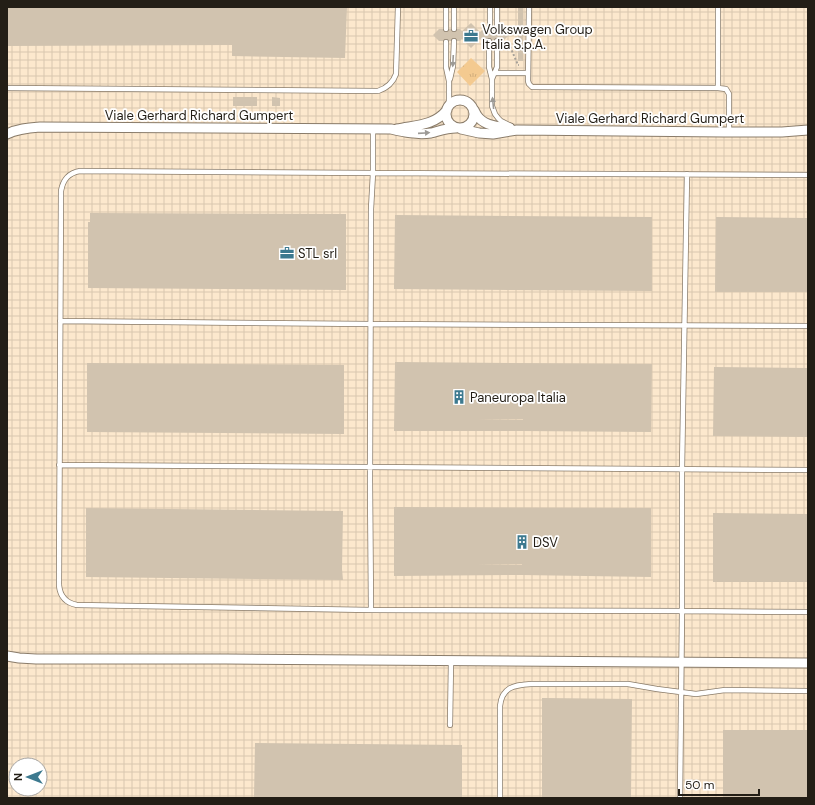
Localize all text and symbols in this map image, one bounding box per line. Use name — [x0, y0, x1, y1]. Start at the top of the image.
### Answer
place label: Volkswagen Group Italia S.p.A. — [482, 21, 593, 53]
office icon: Volkswagen Group Italia S.p.A. — [463, 28, 479, 44]
one-way arrow — [450, 55, 457, 67]
one-way arrow — [490, 97, 496, 109]
street label: Viale Gerhard Richard Gumpert — [105, 107, 293, 124]
street label: Viale Gerhard Richard Gumpert — [556, 110, 744, 127]
one-way arrow — [418, 129, 430, 136]
office icon: STL srl — [279, 245, 295, 261]
place label: STL srl — [298, 245, 337, 262]
building icon: Paneuropa Italia — [451, 389, 467, 405]
place label: Paneuropa Italia — [470, 389, 566, 406]
building icon: DSV — [514, 534, 530, 550]
place label: DSV — [533, 534, 558, 551]
north arrow — [8, 757, 48, 797]
scale bar — [679, 771, 759, 797]
text: N — [11, 773, 25, 781]
text: 50 m — [685, 777, 714, 793]

